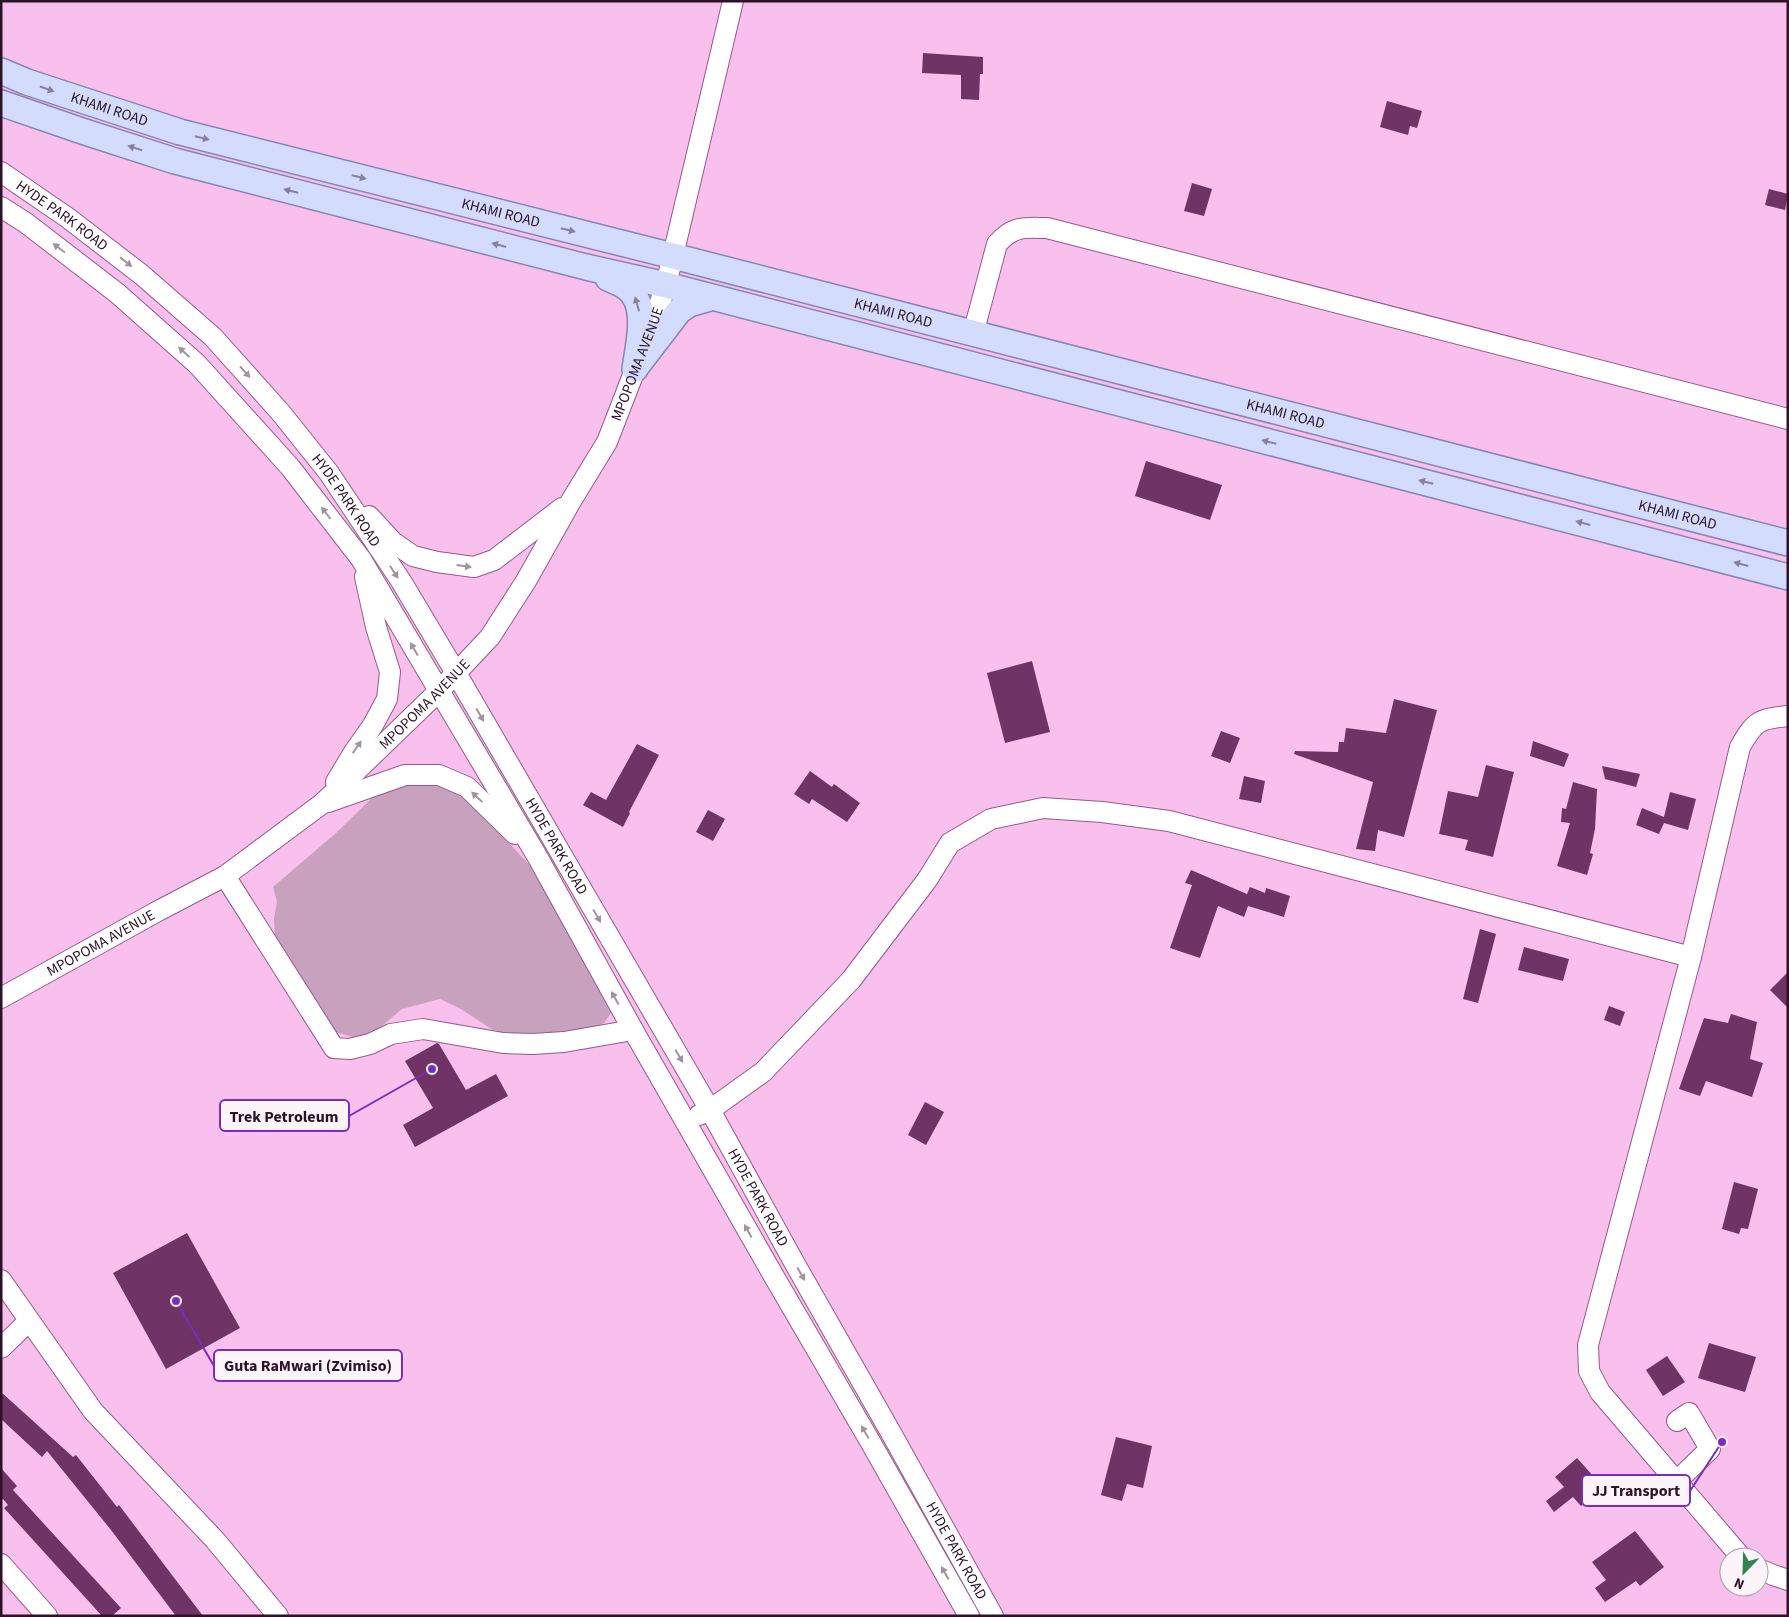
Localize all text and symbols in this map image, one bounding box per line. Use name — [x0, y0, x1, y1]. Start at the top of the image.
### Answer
one-way arrow — [39, 85, 54, 93]
street label: KHAMI ROAD — [68, 87, 151, 131]
one-way arrow — [194, 134, 209, 142]
one-way arrow — [127, 144, 142, 151]
one-way arrow — [352, 174, 367, 182]
street label: HYDE PARK ROAD — [12, 175, 113, 256]
one-way arrow — [284, 187, 299, 195]
street label: KHAMI ROAD — [459, 193, 542, 233]
one-way arrow — [560, 226, 575, 234]
one-way arrow — [492, 240, 507, 248]
one-way arrow — [53, 243, 66, 254]
one-way arrow — [119, 257, 133, 267]
street label: KHAMI ROAD — [852, 293, 935, 333]
one-way arrow — [632, 296, 640, 311]
street label: MPOPOMA AVENUE — [606, 304, 668, 424]
one-way arrow — [178, 346, 190, 358]
one-way arrow — [239, 366, 250, 379]
street label: KHAMI ROAD — [1244, 393, 1327, 434]
one-way arrow — [1261, 438, 1276, 446]
street label: HYDE PARK ROAD — [307, 449, 386, 551]
one-way arrow — [1419, 478, 1434, 486]
street label: KHAMI ROAD — [1636, 494, 1719, 535]
one-way arrow — [320, 507, 331, 520]
one-way arrow — [1576, 519, 1591, 527]
one-way arrow — [1733, 560, 1748, 568]
one-way arrow — [457, 562, 473, 570]
one-way arrow — [389, 565, 399, 579]
one-way arrow — [410, 643, 419, 656]
street label: MPOPOMA AVENUE — [374, 654, 475, 754]
one-way arrow — [476, 708, 485, 721]
one-way arrow — [353, 740, 362, 753]
one-way arrow — [472, 791, 484, 803]
street label: HYDE PARK ROAD — [520, 794, 593, 899]
street label: MPOPOMA AVENUE — [43, 904, 159, 981]
one-way arrow — [593, 909, 602, 922]
one-way arrow — [611, 992, 620, 1005]
one-way arrow — [675, 1049, 684, 1062]
callout: Trek Petroleum — [220, 1100, 349, 1131]
text: Trek Petroleum — [230, 1106, 338, 1128]
street label: HYDE PARK ROAD — [723, 1145, 794, 1250]
one-way arrow — [744, 1223, 752, 1238]
one-way arrow — [796, 1268, 805, 1281]
callout: Guta RaMwari (Zvimiso) — [214, 1350, 402, 1381]
text: Guta RaMwari (Zvimiso) — [224, 1355, 392, 1377]
one-way arrow — [860, 1425, 869, 1438]
callout: JJ Transport — [1582, 1475, 1690, 1506]
text: JJ Transport — [1592, 1480, 1680, 1502]
street label: HYDE PARK ROAD — [921, 1498, 992, 1603]
north arrow — [1719, 1547, 1769, 1597]
one-way arrow — [940, 1567, 949, 1580]
text: N — [1731, 1572, 1748, 1594]

